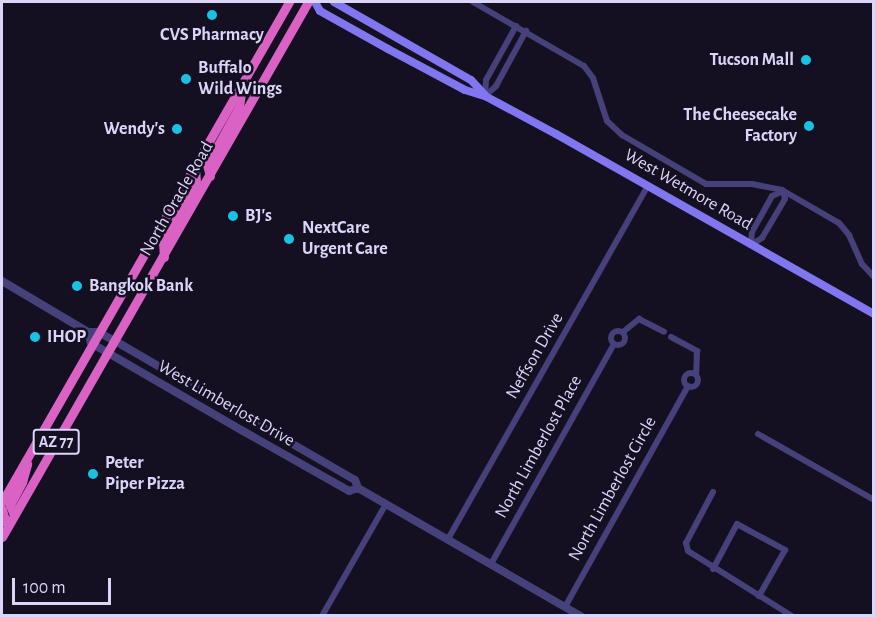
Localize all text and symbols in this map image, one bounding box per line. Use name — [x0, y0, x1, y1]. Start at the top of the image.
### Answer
marker: CVS Pharmacy — [205, 8, 219, 22]
place label: CVS Pharmacy — [160, 24, 264, 46]
place label: Tucson Mall — [710, 49, 794, 71]
marker: Tucson Mall — [799, 53, 813, 67]
place label: Buffalo Wild Wings — [198, 58, 282, 100]
marker: Buffalo Wild Wings — [179, 72, 193, 86]
place label: The Cheesecake Factory — [683, 105, 797, 148]
place label: Wendy's — [104, 118, 165, 140]
marker: The Cheesecake Factory — [802, 119, 816, 133]
marker: Wendy's — [170, 122, 184, 136]
street label: North Oracle Road — [136, 138, 218, 260]
street label: West Wetmore Road — [620, 145, 756, 235]
place label: BJ's — [245, 205, 272, 227]
marker: BJ's — [226, 209, 240, 223]
place label: NextCare Urgent Care — [302, 218, 388, 260]
marker: NextCare Urgent Care — [280, 230, 298, 248]
place label: Bangkok Bank — [89, 275, 193, 297]
marker: Bangkok Bank — [70, 279, 84, 293]
street label: Neffson Drive — [502, 309, 568, 403]
place label: IHOP — [47, 326, 86, 348]
marker: IHOP — [28, 330, 42, 344]
street label: West Limberlost Drive — [154, 356, 298, 452]
street label: North Limberlost Place — [491, 372, 587, 522]
street label: North Limberlost Circle — [564, 413, 662, 565]
road number: AZ 77 — [32, 429, 80, 455]
place label: Peter Piper Pizza — [105, 453, 185, 496]
marker: Peter Piper Pizza — [86, 467, 100, 481]
scale bar — [15, 566, 114, 604]
text: 100 m — [23, 579, 66, 597]

